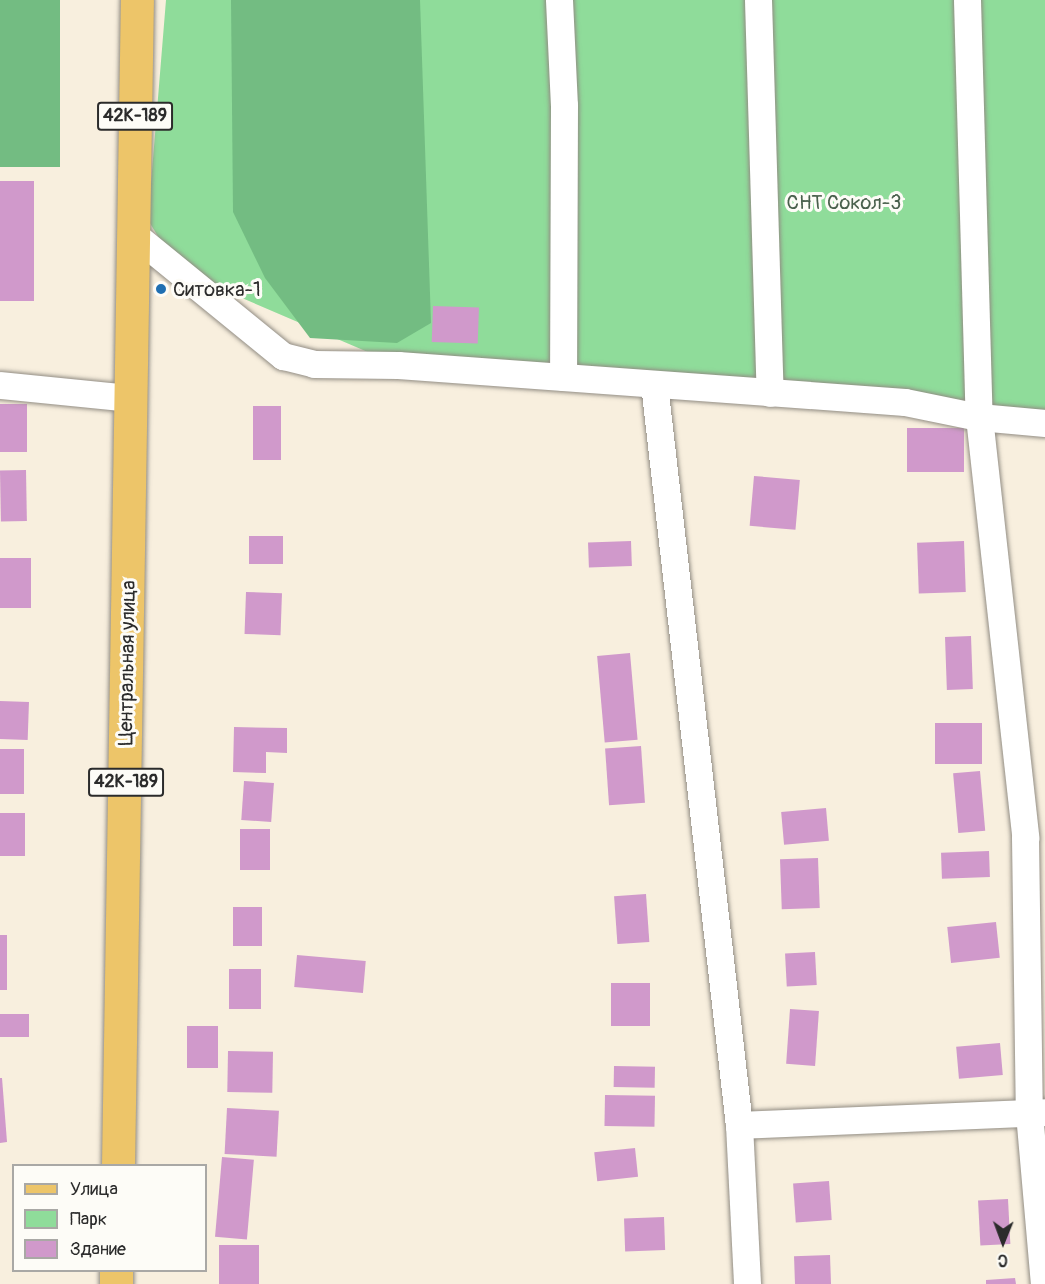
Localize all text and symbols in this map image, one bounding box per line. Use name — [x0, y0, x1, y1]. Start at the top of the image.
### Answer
road number: 42К-189 — [96, 101, 174, 131]
park label: СНТ Сокол-3 — [787, 190, 901, 214]
place label: Ситовка-1 — [173, 277, 261, 301]
marker: Ситовка-1 — [154, 282, 168, 296]
street label: Центральная улица — [114, 580, 140, 746]
road number: 42К-189 — [87, 767, 165, 797]
legend — [12, 1164, 207, 1272]
text: Улица — [70, 1178, 118, 1201]
text: Парк — [70, 1208, 107, 1231]
north arrow — [973, 1212, 1033, 1272]
text: Здание — [70, 1238, 126, 1261]
text: С — [998, 1250, 1008, 1270]

